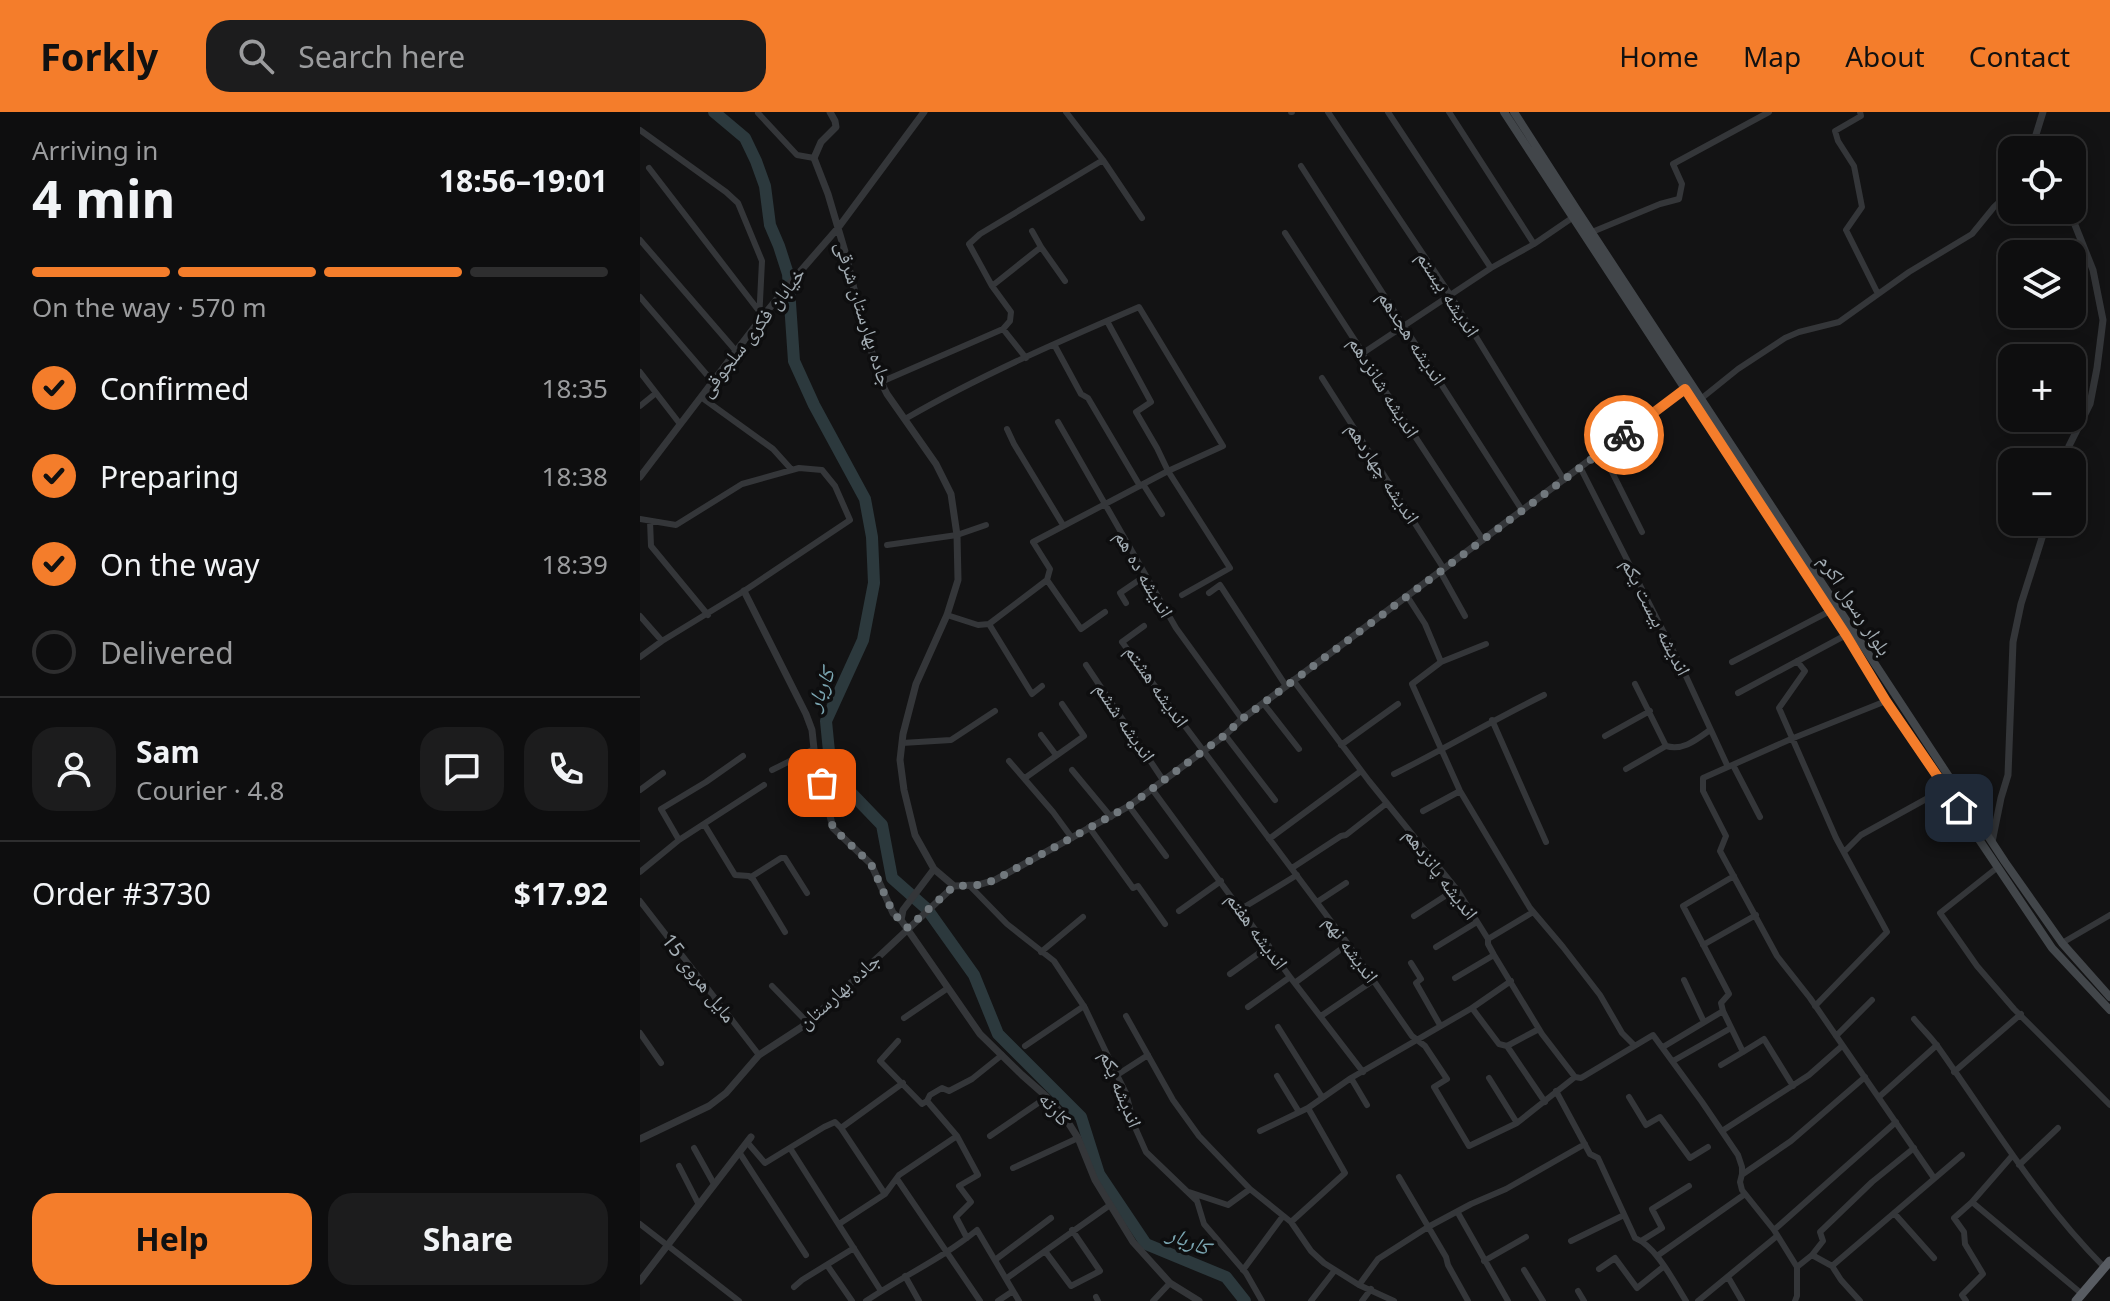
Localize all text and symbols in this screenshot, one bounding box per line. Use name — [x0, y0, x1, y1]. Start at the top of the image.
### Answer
search box — [206, 20, 766, 92]
text: Forkly — [40, 30, 158, 82]
icon: search — [234, 34, 278, 78]
text: Search here — [298, 36, 465, 77]
text: Home — [1619, 37, 1699, 75]
text: Map — [1743, 37, 1801, 75]
text: About — [1845, 37, 1925, 75]
text: Contact — [1969, 37, 2070, 75]
text: Arriving in — [32, 132, 158, 168]
map controls — [1998, 136, 2086, 536]
button: locate — [1998, 136, 2086, 224]
text: 18:56–19:01 — [439, 160, 608, 201]
text: 4 min — [32, 162, 175, 233]
street label: جاده بهارستان شرقی — [829, 238, 900, 390]
button: layers — [1998, 240, 2086, 328]
street label: اندیشه بیستم — [1410, 245, 1486, 343]
street label: خیابان فکری سلجوقی — [692, 261, 811, 402]
street label: اندیشه هجدهم — [1371, 285, 1453, 391]
text: On the way · 570 m — [32, 289, 266, 325]
street label: اندیشه شانزدهم — [1342, 331, 1426, 443]
button: + — [1998, 344, 2086, 432]
icon: check — [32, 366, 76, 410]
text: Confirmed — [100, 368, 250, 409]
text: 18:35 — [542, 370, 608, 406]
courier — [1584, 395, 1664, 475]
icon: bike — [1602, 413, 1646, 457]
street label: اندیشه چهاردهم — [1340, 417, 1426, 529]
button: − — [1998, 448, 2086, 536]
icon: check — [32, 454, 76, 498]
text: Preparing — [100, 456, 239, 497]
text: 18:38 — [542, 458, 608, 494]
street label: اندیشه ده هم — [1108, 525, 1180, 623]
icon: check — [32, 542, 76, 586]
text: On the way — [100, 544, 260, 585]
text: 18:39 — [542, 546, 608, 582]
street label: بلوار رسول اکرم — [1812, 549, 1898, 661]
street label: اندیشه بیست یکم — [1614, 554, 1698, 680]
text: Delivered — [100, 632, 234, 673]
street label: اندیشه هشتم — [1118, 639, 1196, 733]
water label: کاربار — [796, 659, 843, 716]
street label: اندیشه ششم — [1088, 676, 1162, 768]
button: person — [32, 727, 116, 811]
button: chat — [420, 727, 504, 811]
button: phone — [524, 727, 608, 811]
text: Sam — [136, 731, 200, 772]
pin — [788, 749, 856, 817]
icon: bag — [800, 761, 844, 805]
text: Courier · 4.8 — [136, 772, 284, 808]
pin — [1925, 774, 1993, 842]
icon: home — [1937, 786, 1981, 830]
street label: اندیشه پانزدهم — [1397, 822, 1485, 926]
text: Order #3730 — [32, 873, 211, 914]
text: $17.92 — [514, 873, 608, 914]
street label: اندیشه هفتم — [1219, 886, 1295, 976]
street label: اندیشه نهم — [1317, 909, 1385, 989]
street label: مایل هروی 15 — [656, 928, 743, 1028]
street label: جاده بهارستان — [792, 946, 886, 1035]
street label: اندیشه یکم — [1093, 1046, 1149, 1132]
street label: کارته — [1033, 1086, 1078, 1132]
button: Help — [32, 1193, 312, 1285]
button: Share — [328, 1193, 608, 1285]
water label: کاربار — [1162, 1216, 1219, 1263]

